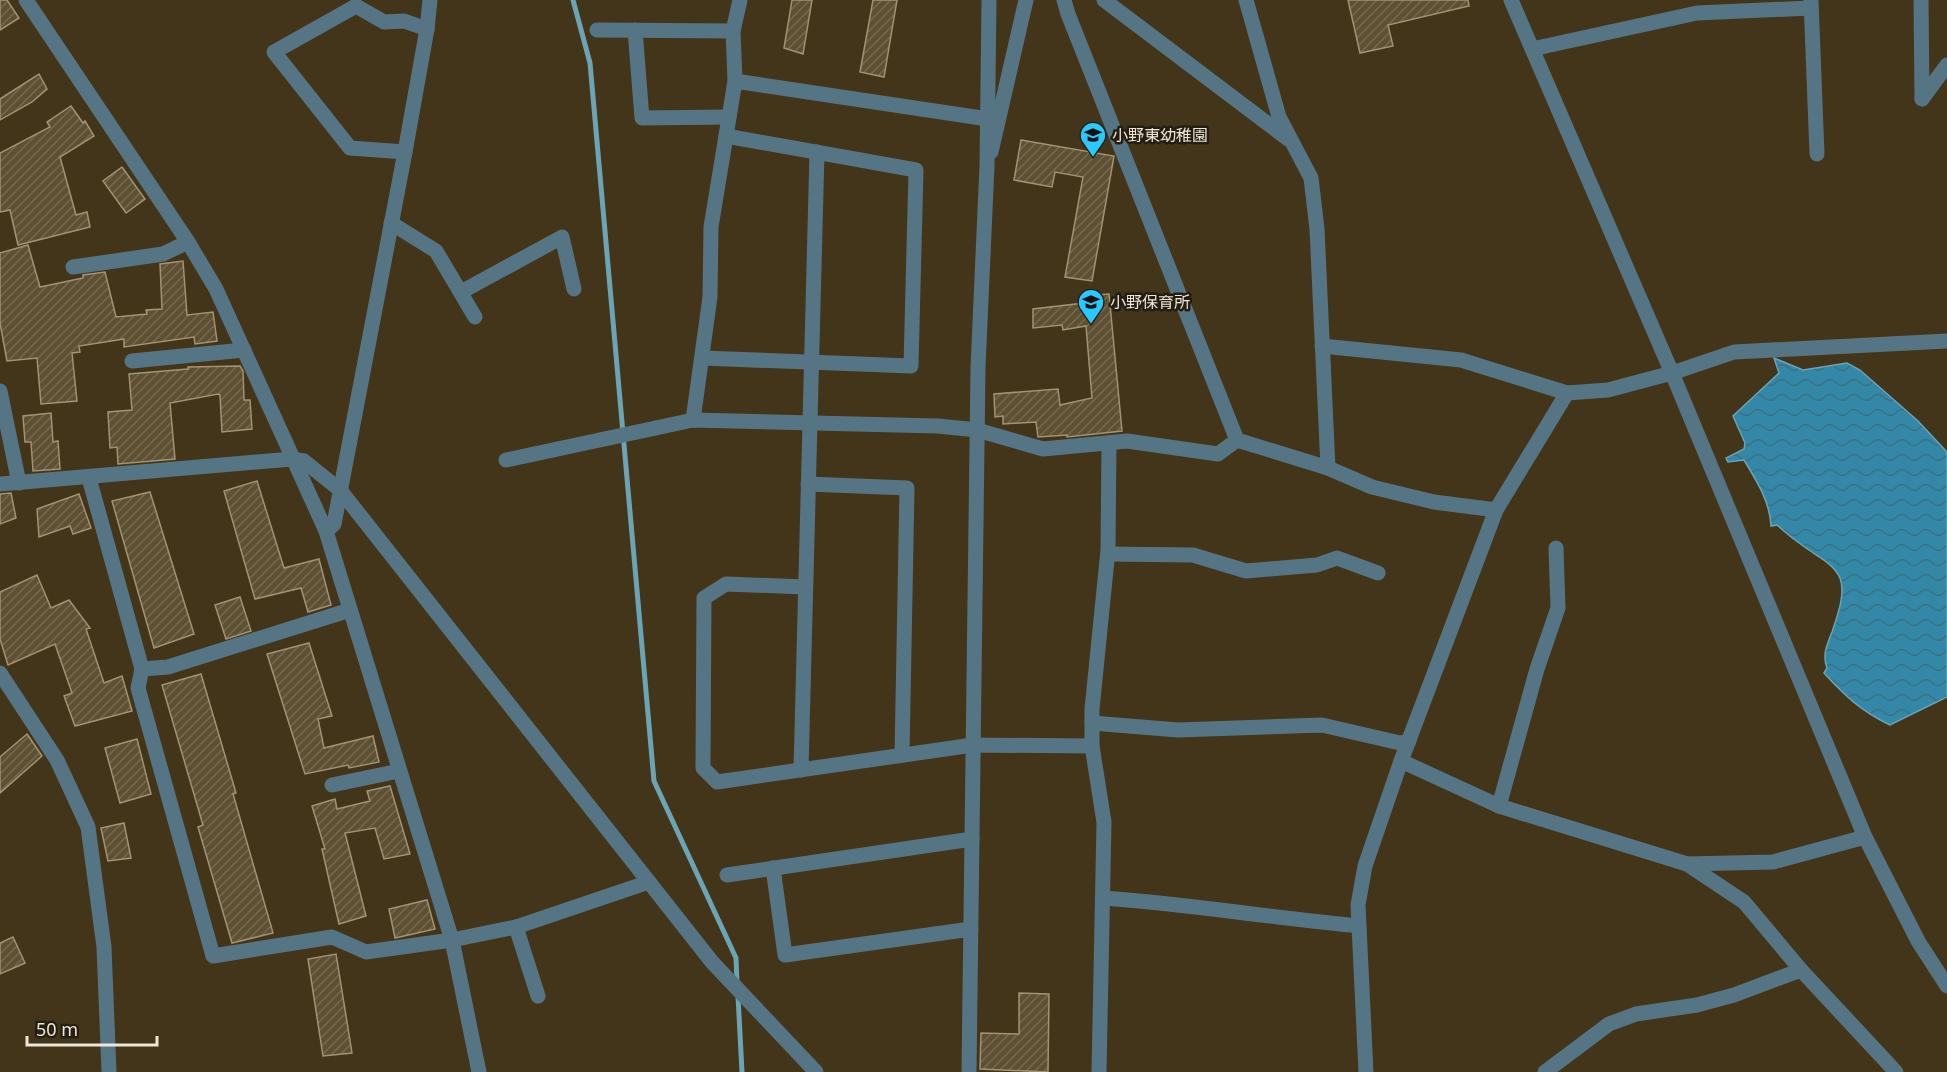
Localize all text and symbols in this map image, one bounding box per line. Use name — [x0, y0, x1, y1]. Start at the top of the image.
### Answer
school or university icon: 小野東幼稚園 — [1078, 120, 1108, 158]
place label: 小野東幼稚園 — [1112, 124, 1208, 146]
school or university icon: 小野保育所 — [1076, 287, 1106, 325]
place label: 小野保育所 — [1110, 291, 1190, 313]
scale bar — [27, 1009, 158, 1047]
text: 50 m — [36, 1017, 78, 1041]

